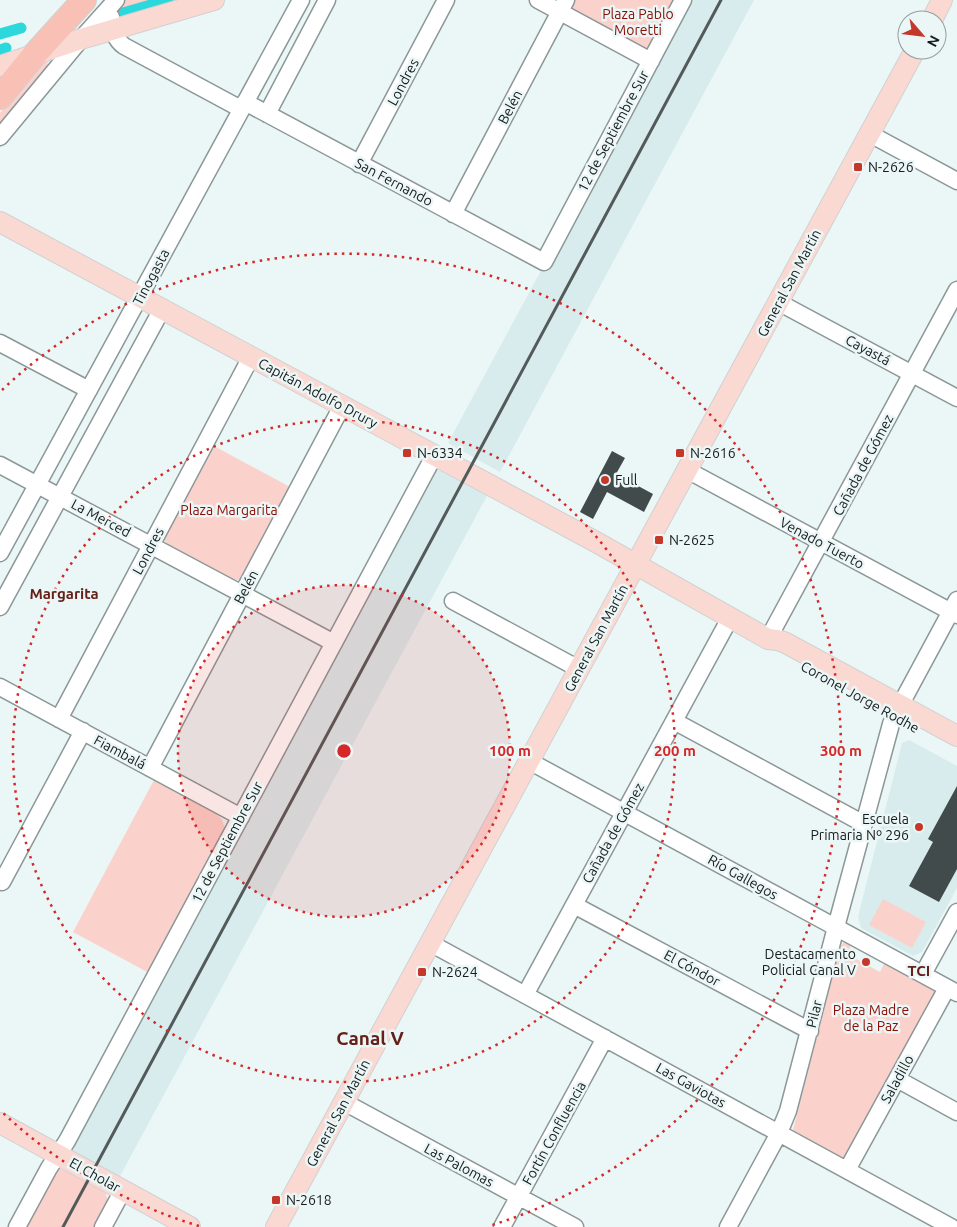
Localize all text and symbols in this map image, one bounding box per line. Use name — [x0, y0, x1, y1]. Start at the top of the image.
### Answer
park label: Plaza Pablo Moretti — [602, 6, 674, 38]
north arrow — [897, 10, 947, 60]
text: N — [924, 33, 943, 49]
street label: Londres — [384, 56, 422, 108]
street label: 12 de Septiembre Sur — [574, 67, 652, 194]
street label: Belén — [494, 87, 526, 127]
street label: San Fernando — [352, 155, 436, 209]
place label: N-2626 — [868, 159, 914, 175]
marker: N-2626 — [852, 161, 864, 173]
street label: General San Martín — [754, 227, 824, 339]
street label: Tinogasta — [129, 246, 173, 308]
street label: Cayastá — [843, 332, 893, 368]
street label: Capitán Adolfo Drury — [256, 355, 381, 431]
street label: Cañada de Gómez — [830, 412, 896, 518]
place label: N-6334 — [417, 445, 463, 461]
place label: N-2616 — [690, 445, 736, 461]
marker: N-6334 — [401, 447, 413, 459]
marker: N-2616 — [674, 447, 686, 459]
place label: Full — [615, 472, 638, 488]
marker: Full — [599, 474, 611, 486]
street label: La Merced — [68, 496, 134, 540]
park label: Plaza Margarita — [180, 502, 278, 518]
street label: Venado Tuerto — [777, 514, 867, 572]
street label: Londres — [129, 525, 167, 577]
place label: N-2625 — [669, 532, 715, 548]
marker: N-2625 — [653, 534, 665, 546]
street label: Belén — [230, 567, 262, 607]
street label: General San Martín — [561, 582, 631, 694]
district label: Margarita — [29, 585, 99, 602]
street label: Coronel Jorge Rodhe — [798, 658, 922, 736]
street label: Fiambalá — [91, 732, 149, 772]
centre of rings — [335, 742, 353, 760]
text: 100 m — [489, 742, 531, 759]
text: 200 m — [654, 742, 696, 759]
text: 300 m — [820, 742, 862, 759]
street label: 12 de Septiembre Sur — [188, 778, 266, 905]
street label: Cañada de Gómez — [579, 780, 647, 886]
place label: Escuela Primaria Nº 296 — [810, 811, 909, 843]
marker: Escuela Primaria Nº 296 — [913, 821, 925, 833]
street label: Río Gallegos — [705, 851, 781, 903]
place label: Destacamento Policial Canal V — [762, 946, 856, 978]
street label: El Cóndor — [661, 947, 723, 990]
marker: Destacamento Policial Canal V — [860, 956, 872, 968]
district label: TCI — [908, 962, 930, 979]
place label: N-2624 — [432, 964, 478, 980]
marker: N-2624 — [416, 966, 428, 978]
street label: Pilar — [803, 998, 825, 1030]
park label: Plaza Madre de la Paz — [833, 1002, 909, 1034]
district label: Canal V — [336, 1027, 404, 1049]
street label: Saladillo — [877, 1052, 917, 1106]
street label: General San Martín — [303, 1057, 373, 1169]
street label: Las Gaviotas — [653, 1059, 729, 1111]
street label: Fortín Confluencia — [519, 1079, 589, 1187]
street label: Las Palomas — [422, 1140, 496, 1190]
street label: El Cholar — [67, 1155, 124, 1196]
place label: N-2618 — [286, 1192, 332, 1208]
marker: N-2618 — [270, 1194, 282, 1206]

